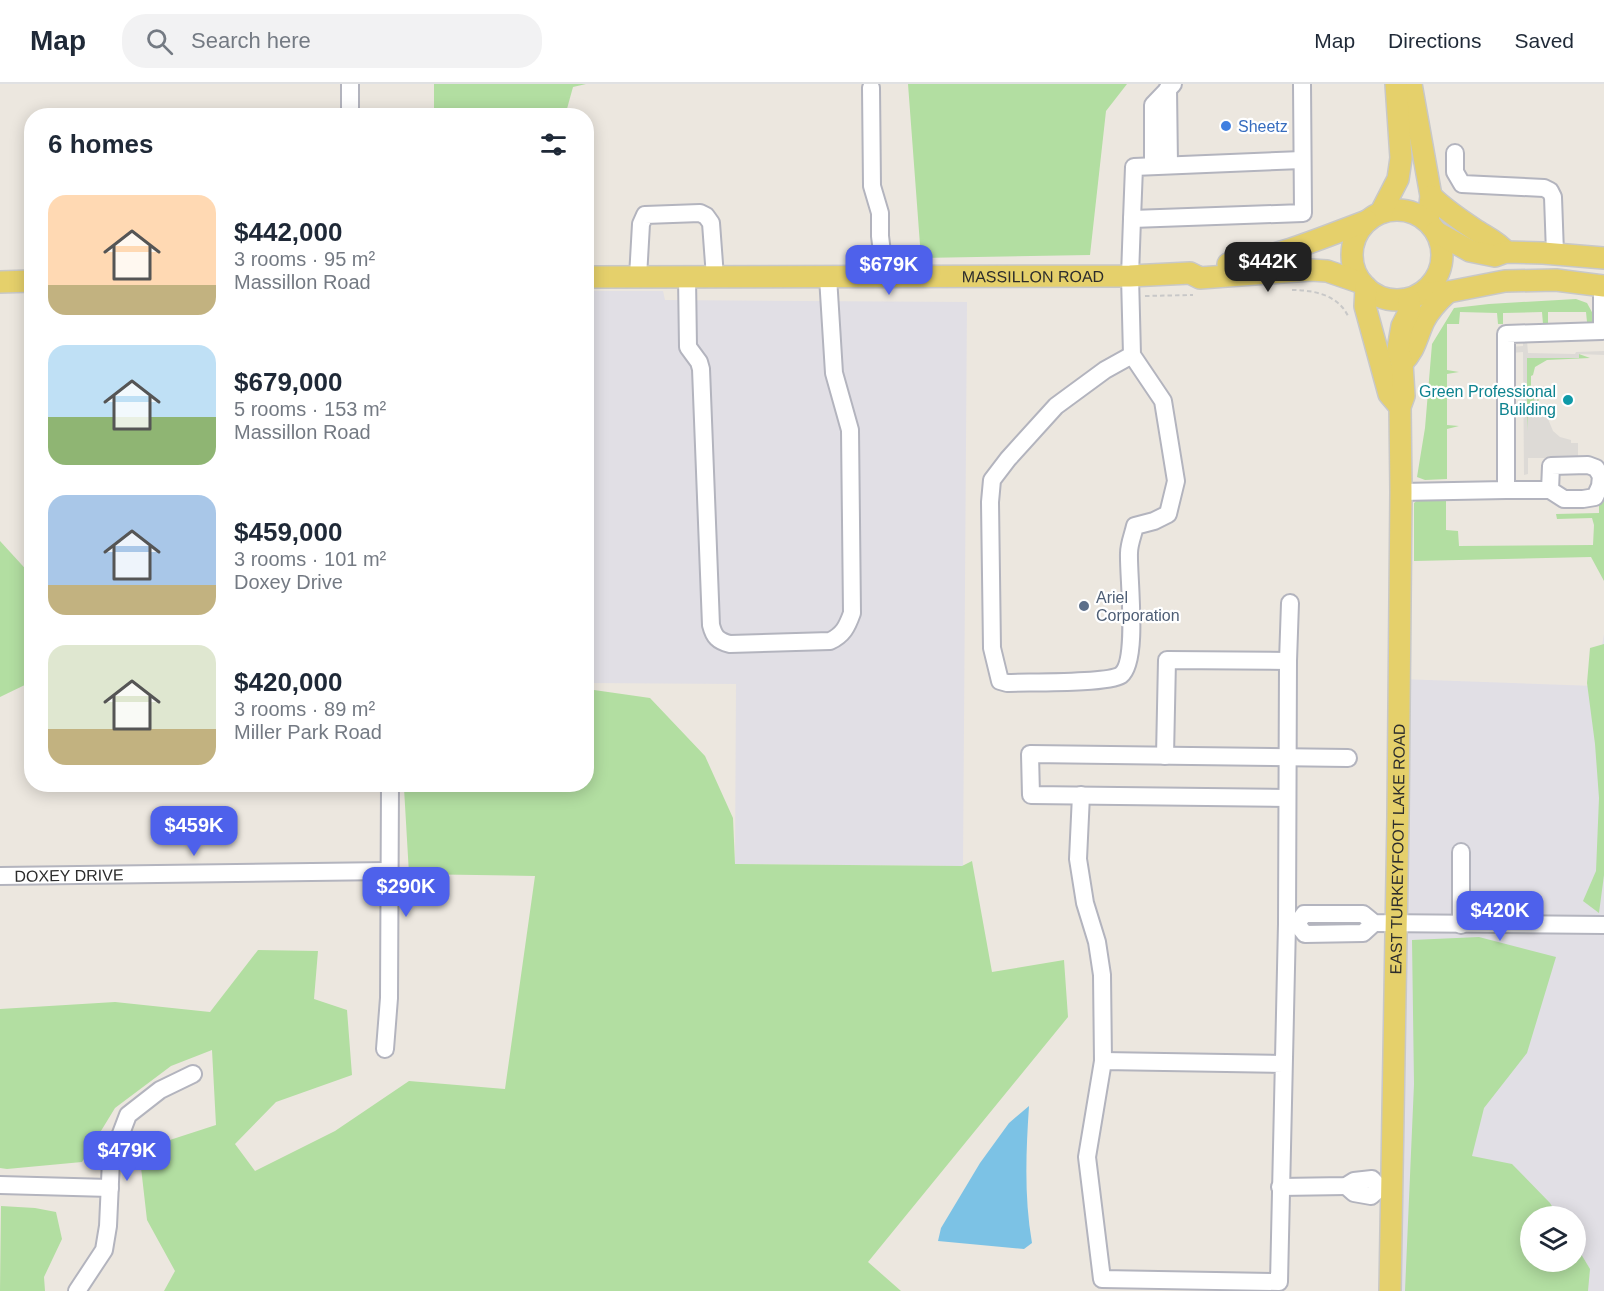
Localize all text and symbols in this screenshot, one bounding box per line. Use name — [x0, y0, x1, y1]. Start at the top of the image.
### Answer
search box — [122, 14, 542, 68]
text: Map — [30, 25, 86, 56]
icon: search — [143, 25, 176, 58]
text: Search here — [191, 28, 311, 53]
text: Map — [1314, 29, 1355, 52]
text: Directions — [1388, 29, 1481, 52]
text: Saved — [1514, 29, 1574, 52]
place label: Sheetz — [1238, 118, 1288, 135]
marker: Sheetz — [1219, 119, 1233, 133]
icon: filters — [537, 128, 570, 161]
text: 6 homes — [48, 129, 154, 159]
text: $442,000 — [234, 217, 342, 247]
icon: home — [96, 219, 168, 291]
pin: $442K — [1226, 242, 1310, 293]
pin: $679K — [847, 245, 931, 296]
text: 3 rooms · 95 m² — [234, 248, 375, 270]
text: $442K — [1239, 250, 1297, 272]
text: $679K — [860, 253, 918, 275]
street label: MASSILLON ROAD — [962, 268, 1104, 285]
text: Massillon Road — [234, 271, 371, 293]
text: $679,000 — [234, 367, 342, 397]
icon: home — [96, 369, 168, 441]
place label: Green Professional Building — [1419, 383, 1556, 418]
marker: Green Professional Building — [1561, 393, 1575, 407]
text: 5 rooms · 153 m² — [234, 398, 386, 420]
text: Massillon Road — [234, 421, 371, 443]
text: $459,000 — [234, 517, 342, 547]
icon: home — [96, 519, 168, 591]
text: 3 rooms · 101 m² — [234, 548, 386, 570]
text: Doxey Drive — [234, 571, 343, 593]
place label: Ariel Corporation — [1096, 589, 1180, 624]
marker: Ariel Corporation — [1077, 599, 1091, 613]
text: $420,000 — [234, 667, 342, 697]
icon: home — [96, 669, 168, 741]
text: 3 rooms · 89 m² — [234, 698, 375, 720]
text: Miller Park Road — [234, 721, 382, 743]
street label: EAST TURKEYFOOT LAKE ROAD — [1387, 724, 1407, 975]
pin: $459K — [152, 806, 236, 857]
text: $459K — [165, 814, 223, 836]
street label: DOXEY DRIVE — [14, 866, 124, 884]
pin: $290K — [364, 867, 448, 918]
text: $290K — [377, 875, 435, 897]
pin: $420K — [1458, 891, 1542, 942]
text: $420K — [1471, 899, 1529, 921]
pin: $479K — [85, 1131, 169, 1182]
text: $479K — [98, 1139, 156, 1161]
map controls — [1520, 1206, 1586, 1272]
button: layers — [1520, 1206, 1586, 1272]

